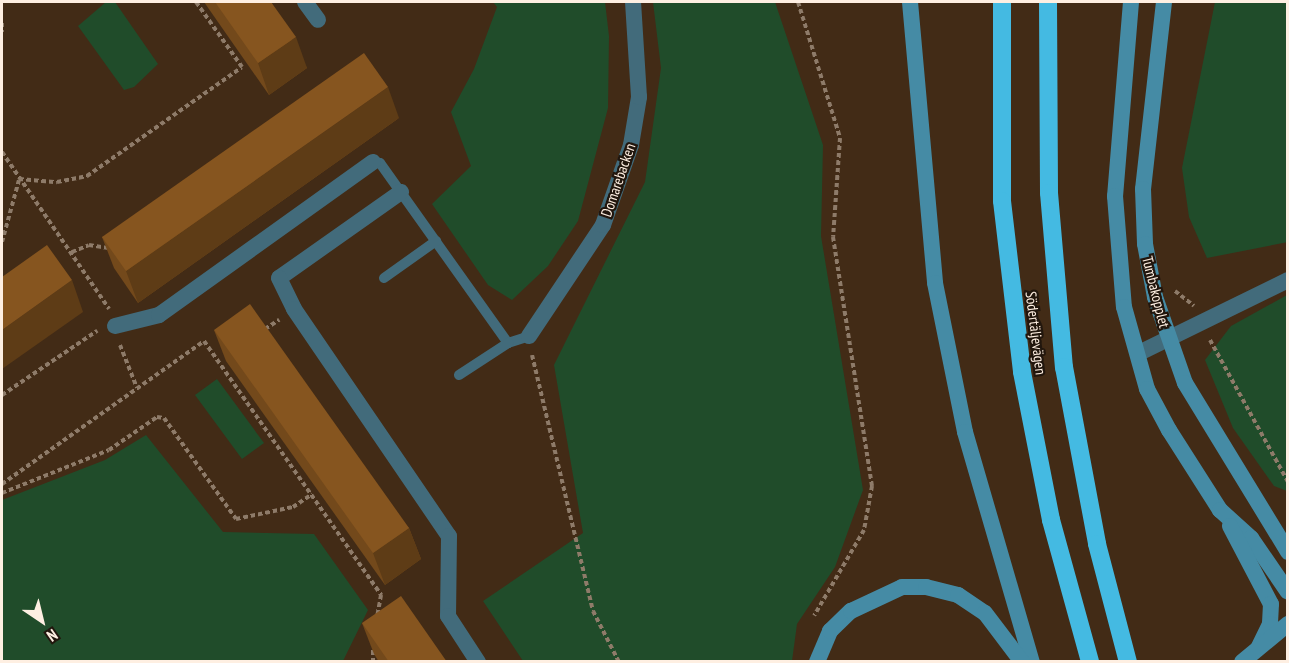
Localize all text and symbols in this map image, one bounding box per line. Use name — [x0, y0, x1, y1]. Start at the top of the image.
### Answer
street label: Domarebacken — [597, 141, 639, 219]
street label: Tumbakopplet — [1138, 254, 1174, 330]
street label: Södertäljevägen — [1022, 290, 1050, 376]
north arrow — [12, 591, 72, 651]
text: N — [43, 625, 62, 646]

